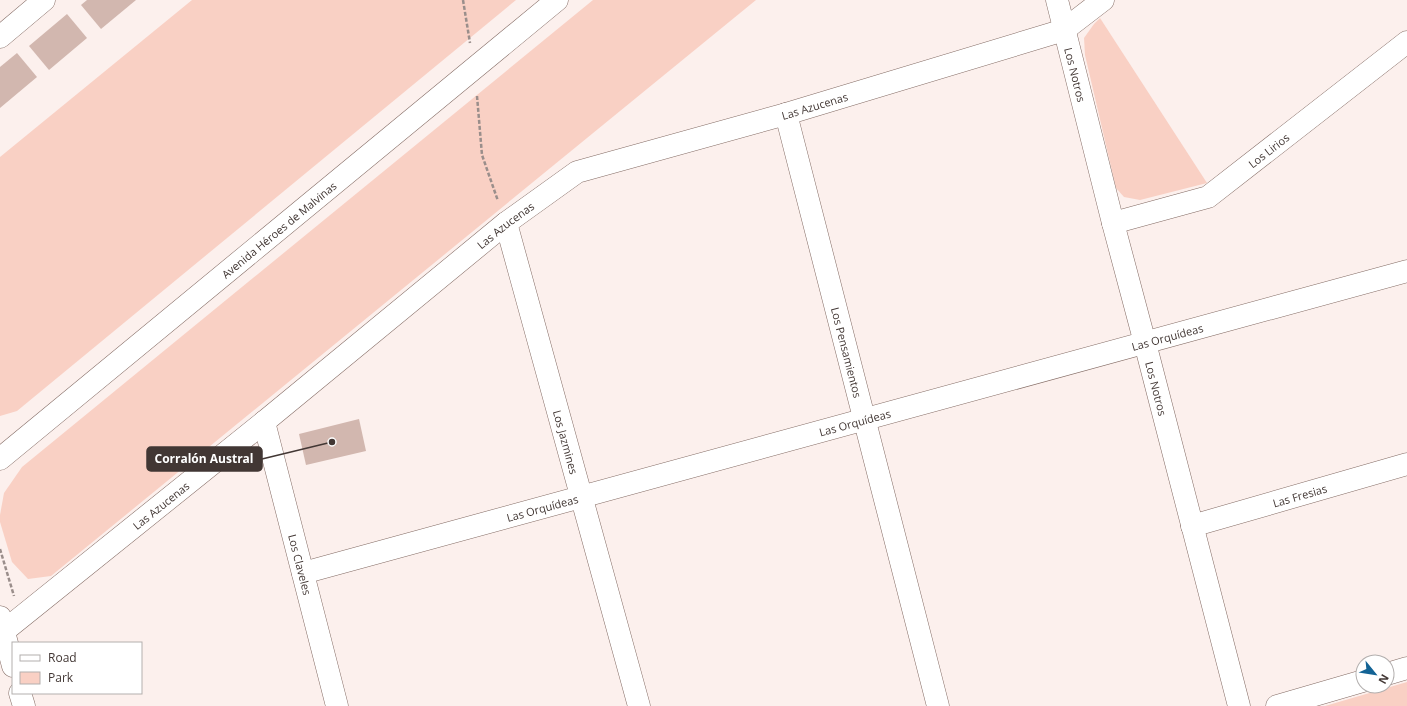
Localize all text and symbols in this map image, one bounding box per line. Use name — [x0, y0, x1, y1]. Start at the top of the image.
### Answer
street label: Los Notros — [1062, 46, 1090, 104]
street label: Las Azucenas — [780, 88, 849, 122]
street label: Los Lirios — [1245, 129, 1292, 171]
street label: Avenida Héroes de Malvinas — [218, 178, 339, 281]
street label: Las Azucenas — [473, 198, 537, 252]
street label: Los Pensamientos — [828, 305, 866, 399]
street label: Las Orquídeas — [1130, 320, 1205, 354]
street label: Los Notros — [1143, 360, 1171, 417]
street label: Las Orquídeas — [817, 405, 892, 439]
street label: Los Jazmines — [550, 408, 582, 476]
callout: Corralón Austral — [147, 447, 262, 471]
text: Corralón Austral — [154, 450, 254, 467]
street label: Las Azucenas — [129, 478, 192, 532]
street label: Las Fresias — [1271, 480, 1328, 510]
street label: Las Orquídeas — [505, 491, 580, 525]
street label: Los Claveles — [286, 532, 316, 596]
legend — [12, 642, 142, 694]
text: Road — [48, 649, 77, 666]
north arrow — [1355, 654, 1395, 694]
text: Park — [48, 669, 74, 686]
text: N — [1375, 672, 1393, 687]

